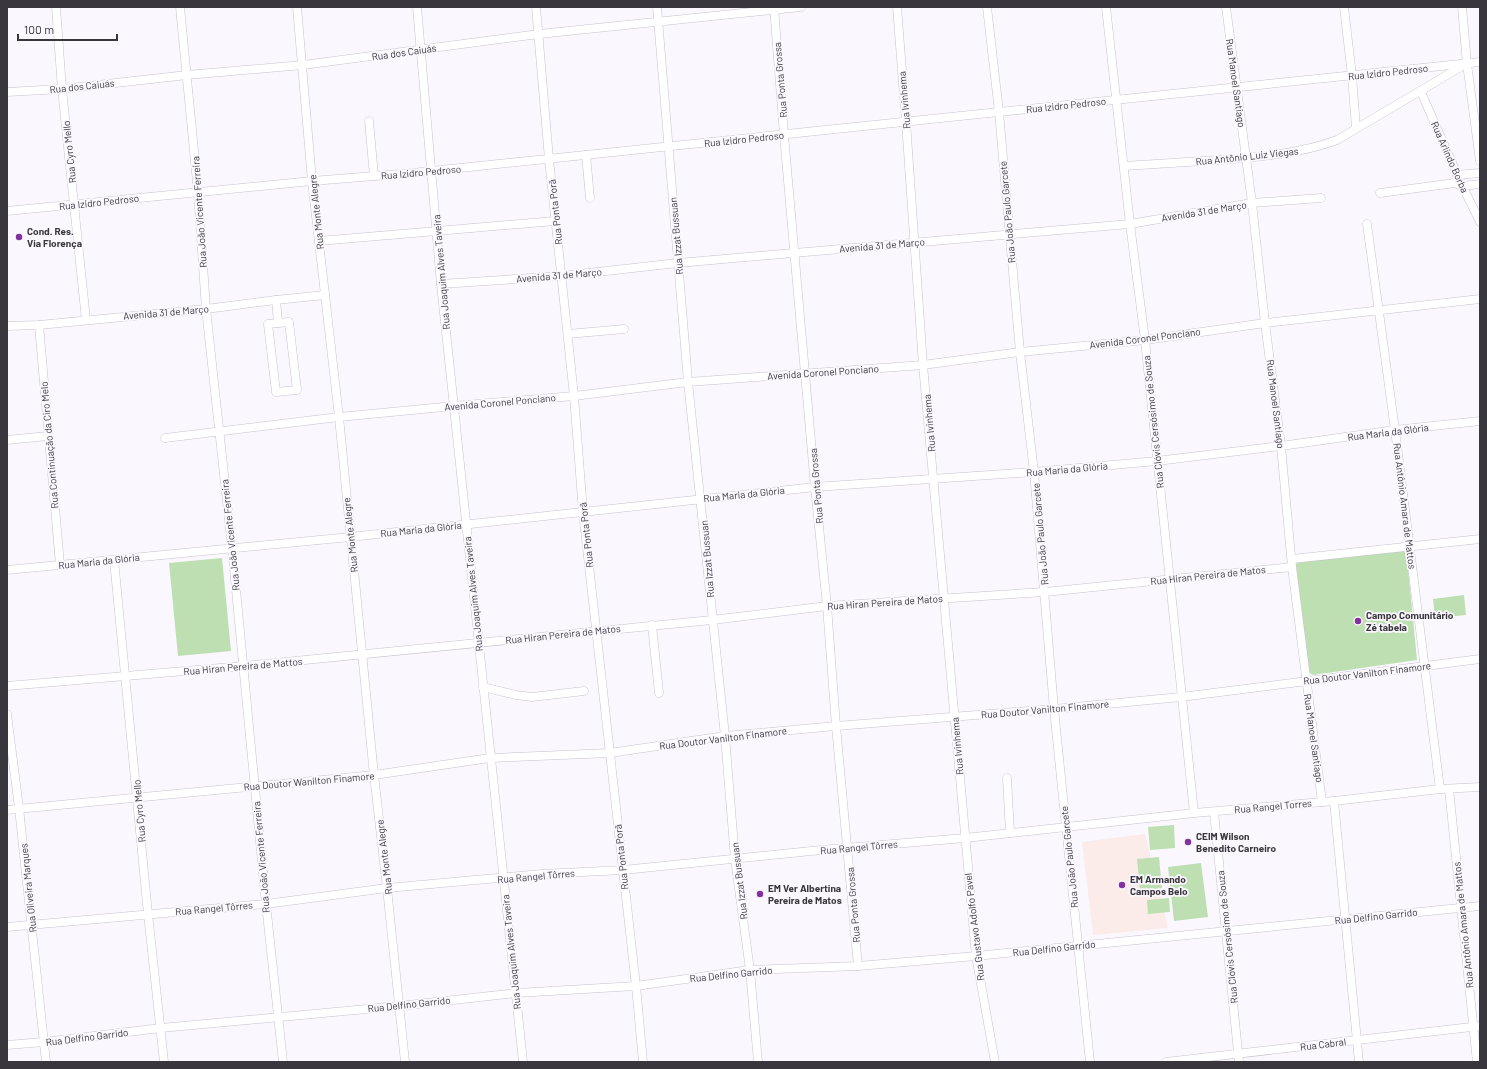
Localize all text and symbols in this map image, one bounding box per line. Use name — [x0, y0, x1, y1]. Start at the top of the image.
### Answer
scale bar — [18, 16, 117, 42]
text: 100 m — [24, 22, 54, 36]
street label: Rua Manoel Santiago — [1224, 38, 1248, 128]
street label: Rua dos Caiuás — [371, 41, 437, 62]
street label: Rua Ponta Grossa — [771, 42, 789, 118]
street label: Rua Izidro Pedroso — [1347, 62, 1429, 82]
street label: Rua Ivinhema — [896, 71, 912, 129]
street label: Rua dos Caiuás — [49, 77, 115, 95]
street label: Rua Izidro Pedroso — [1025, 95, 1107, 115]
street label: Rua Arlíndo Borba — [1429, 119, 1471, 195]
street label: Rua Cyro Mello — [60, 120, 78, 184]
street label: Rua Izidro Pedroso — [703, 129, 785, 149]
street label: Rua Antônio Luiz Viegas — [1195, 145, 1299, 167]
street label: Rua João Vicente Ferreira — [189, 156, 209, 268]
street label: Rua João Paulo Garcete — [997, 160, 1017, 264]
street label: Rua Izidro Pedroso — [380, 163, 462, 181]
street label: Rua Monte Alegre — [306, 174, 326, 250]
street label: Rua Ponta Porã — [546, 179, 564, 245]
street label: Rua Izidro Pedroso — [58, 192, 140, 212]
street label: Rua Izzat Bussuan — [667, 197, 685, 275]
street label: Avenida 31 de Março — [1161, 198, 1247, 224]
street label: Rua Joaquim Alves Taveira — [430, 214, 452, 330]
place label: Cond. Res. Via Florença — [27, 225, 82, 249]
marker: Cond. Res. Via Florença — [14, 232, 24, 242]
street label: Avenida 31 de Março — [839, 235, 925, 255]
street label: Avenida 31 de Março — [516, 265, 602, 285]
street label: Avenida 31 de Março — [123, 302, 209, 322]
street label: Avenida Coronel Ponciano — [1089, 325, 1201, 351]
street label: Rua Clóvis Cersósimo de Souza — [1140, 355, 1166, 489]
street label: Rua Manoel Santiago — [1265, 359, 1287, 449]
street label: Avenida Coronel Ponciano — [767, 362, 879, 382]
street label: Rua Continuação da Ciro Melo — [37, 381, 61, 509]
street label: Avenida Coronel Ponciano — [444, 391, 556, 413]
street label: Rua Ivinhema — [921, 394, 937, 452]
street label: Rua Maria da Glória — [1347, 421, 1429, 443]
street label: Rua Antônio Amara de Mattos — [1391, 442, 1419, 570]
street label: Rua Ponta Grossa — [807, 448, 825, 524]
street label: Rua Maria da Glória — [1026, 459, 1108, 479]
street label: Rua João Vicente Ferreira — [218, 479, 242, 591]
street label: Rua João Paulo Garcete — [1030, 482, 1050, 586]
street label: Rua Maria da Glória — [703, 484, 785, 504]
street label: Rua Monte Alegre — [340, 497, 360, 573]
street label: Rua Ponta Porã — [577, 502, 595, 568]
street label: Rua Maria da Glória — [380, 519, 462, 539]
street label: Rua Izzat Bussuan — [698, 520, 716, 598]
street label: Rua Joaquim Alves Taveira — [461, 536, 485, 652]
street label: Rua Maria da Glória — [58, 551, 140, 571]
street label: Rua Hiran Pereira de Matos — [1150, 563, 1266, 587]
street label: Rua Hiran Pereira de Matos — [827, 592, 943, 612]
place label: Campo Comunitário Zé tabela — [1366, 609, 1454, 633]
marker: Campo Comunitário Zé tabela — [1353, 616, 1363, 626]
street label: Rua Hiran Pereira de Matos — [505, 622, 621, 646]
street label: Rua Hiran Pereira de Mattos — [183, 655, 303, 677]
street label: Rua Doutor Vanilton Finamore — [1302, 659, 1432, 687]
street label: Rua Manoel Santiago — [1302, 693, 1326, 783]
street label: Rua Doutor Vanilton Finamore — [980, 697, 1110, 721]
street label: Rua Ivinhema — [949, 717, 965, 775]
street label: Rua Doutor Vanilton Finamore — [658, 724, 788, 752]
street label: Rua Doutor Wanilton Finamore — [243, 769, 375, 793]
street label: Rua Cyro Mello — [130, 779, 148, 843]
street label: Rua Rangel Torres — [1234, 797, 1313, 815]
street label: Rua João Vicente Ferreira — [250, 801, 272, 913]
street label: Rua João Paulo Garcete — [1058, 805, 1080, 909]
street label: Rua Monte Alegre — [373, 819, 395, 895]
street label: Rua Ponta Porã — [612, 824, 630, 890]
place label: CEIM Wilson Benedito Carneiro — [1196, 830, 1276, 854]
marker: CEIM Wilson Benedito Carneiro — [1183, 837, 1193, 847]
street label: Rua Rangel Tôrres — [820, 838, 898, 856]
street label: Rua Izzat Bussuan — [728, 842, 750, 920]
street label: Rua Oliveira Marques — [17, 843, 39, 933]
street label: Rua Antônio Amara de Mattos — [1450, 861, 1476, 989]
street label: Rua Rangel Tôrres — [497, 867, 575, 885]
street label: Rua Ponta Grossa — [844, 867, 862, 943]
street label: Rua Clóvis Cersósimo de Souza — [1214, 870, 1240, 1004]
street label: Rua Gustavo Adolfo Pavel — [961, 872, 987, 982]
place label: EM Armando Campos Belo — [1130, 873, 1188, 897]
marker: EM Armando Campos Belo — [1117, 880, 1127, 890]
place label: EM Ver Albertina Pereira de Matos — [768, 882, 842, 906]
marker: EM Ver Albertina Pereira de Matos — [755, 889, 765, 899]
street label: Rua Joaquim Alves Taveira — [499, 894, 523, 1010]
street label: Rua Rangel Tôrres — [175, 899, 253, 917]
street label: Rua Delfino Garrido — [1334, 906, 1418, 926]
street label: Rua Delfino Garrido — [1012, 938, 1096, 958]
street label: Rua Delfino Garrido — [689, 964, 773, 984]
street label: Rua Delfino Garrido — [367, 994, 451, 1014]
street label: Rua Delfino Garrido — [45, 1026, 129, 1048]
street label: Rua Cabral — [1299, 1035, 1347, 1053]

